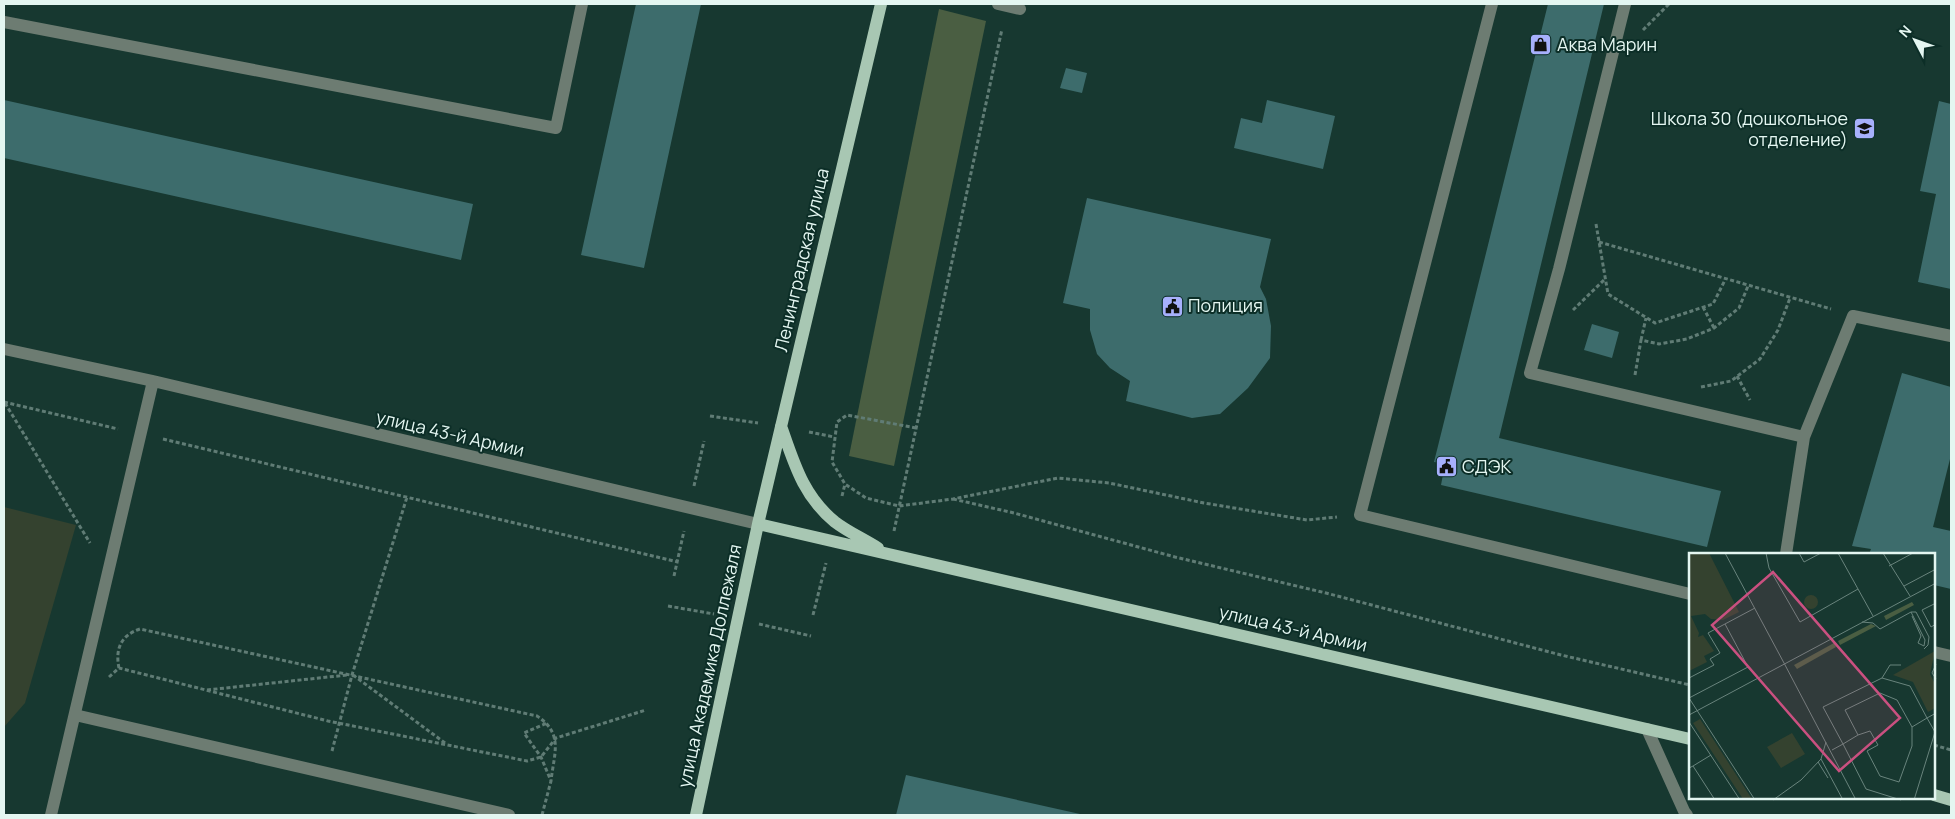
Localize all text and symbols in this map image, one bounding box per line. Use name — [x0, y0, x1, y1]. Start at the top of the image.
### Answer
north arrow — [1890, 15, 1940, 65]
text: N — [1894, 21, 1915, 41]
place label: Аква Марин — [1557, 32, 1657, 56]
shop icon: Аква Марин — [1529, 33, 1553, 57]
place label: Школа 30 (дошкольное отделение) — [1651, 106, 1848, 151]
school or university icon: Школа 30 (дошкольное отделение) — [1852, 117, 1876, 141]
street label: Ленинградская улица — [768, 166, 834, 354]
place label: Полиция — [1188, 293, 1263, 317]
public building icon: Полиция — [1160, 294, 1184, 318]
street label: улица 43-й Армии — [374, 404, 527, 462]
place label: СДЭК — [1462, 454, 1511, 478]
public building icon: СДЭК — [1434, 455, 1458, 479]
street label: улица Академика Доллежаля — [671, 542, 747, 790]
inset map — [1689, 553, 1935, 799]
street label: улица 43-й Армии — [1217, 599, 1370, 657]

